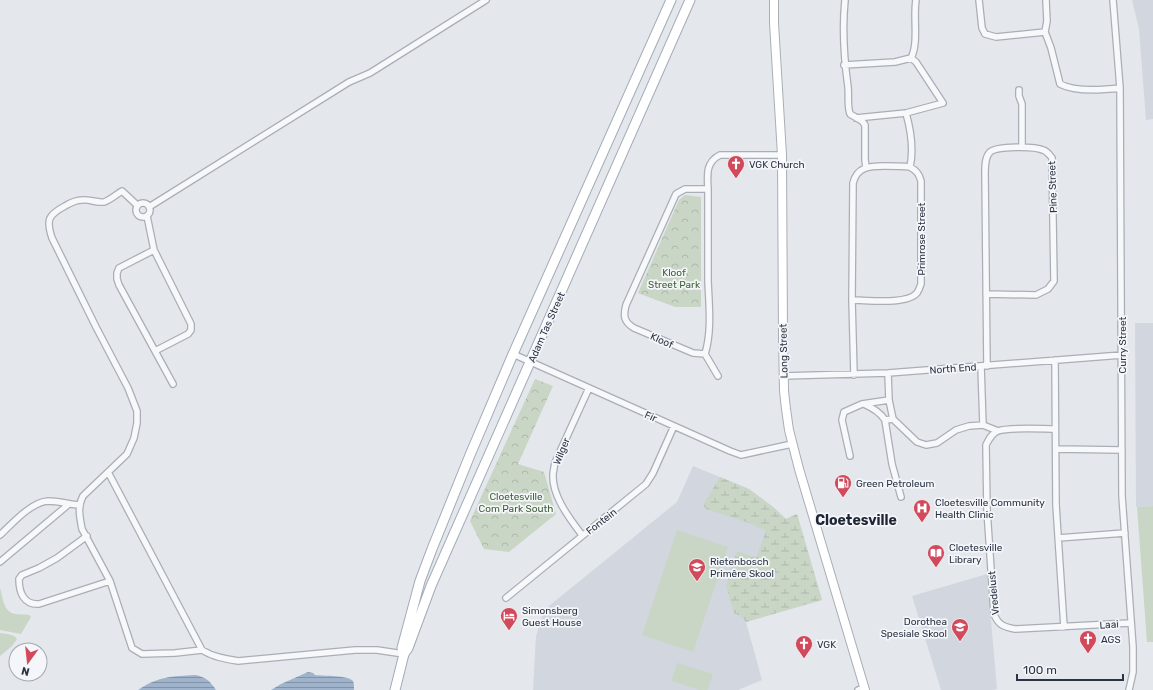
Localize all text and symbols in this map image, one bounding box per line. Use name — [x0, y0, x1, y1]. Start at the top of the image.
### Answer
church icon: VGK Church — [726, 154, 746, 179]
place label: VGK Church — [749, 159, 805, 171]
street label: Pine Street — [1046, 161, 1060, 213]
street label: Primrose Street — [916, 202, 928, 276]
park label: Kloof Street Park — [648, 267, 701, 291]
street label: Adam Tas Street — [526, 290, 568, 365]
street label: Curry Street — [1117, 316, 1129, 373]
street label: Long Street — [778, 323, 790, 378]
street label: Kloof — [648, 331, 675, 351]
street label: North End — [929, 361, 977, 377]
street label: Fir — [643, 409, 659, 425]
street label: Wilger — [551, 436, 573, 467]
fuel station icon: Green Petroleum — [833, 473, 853, 498]
place label: Green Petroleum — [856, 478, 935, 490]
park label: Cloetesville Com Park South — [479, 491, 553, 515]
place label: Cloetesville Community Health Clinic — [935, 497, 1045, 521]
hospital icon: Cloetesville Community Health Clinic — [912, 498, 932, 523]
street label: Fontein — [584, 506, 619, 537]
district label: Cloetesville — [815, 512, 897, 529]
place label: Cloetesville Library — [949, 542, 1003, 566]
library icon: Cloetesville Library — [926, 543, 946, 568]
place label: Rietenbosch Primêre Skool — [710, 556, 774, 580]
school or university icon: Rietenbosch Primêre Skool — [687, 557, 707, 582]
street label: Vredelust — [986, 570, 1002, 616]
place label: Simonsberg Guest House — [522, 605, 582, 629]
hotel icon: Simonsberg Guest House — [499, 606, 519, 631]
place label: Dorothea Spesiale Skool — [881, 616, 947, 640]
school or university icon: Dorothea Spesiale Skool — [950, 617, 970, 642]
street label: Laai — [1099, 618, 1119, 632]
church icon: AGS — [1078, 629, 1098, 654]
church icon: VGK — [794, 634, 814, 659]
place label: AGS — [1101, 634, 1121, 646]
place label: VGK — [817, 639, 836, 651]
north arrow — [8, 642, 48, 682]
scale bar — [1017, 656, 1123, 682]
text: 100 m — [1023, 663, 1057, 677]
text: N — [20, 664, 31, 678]

